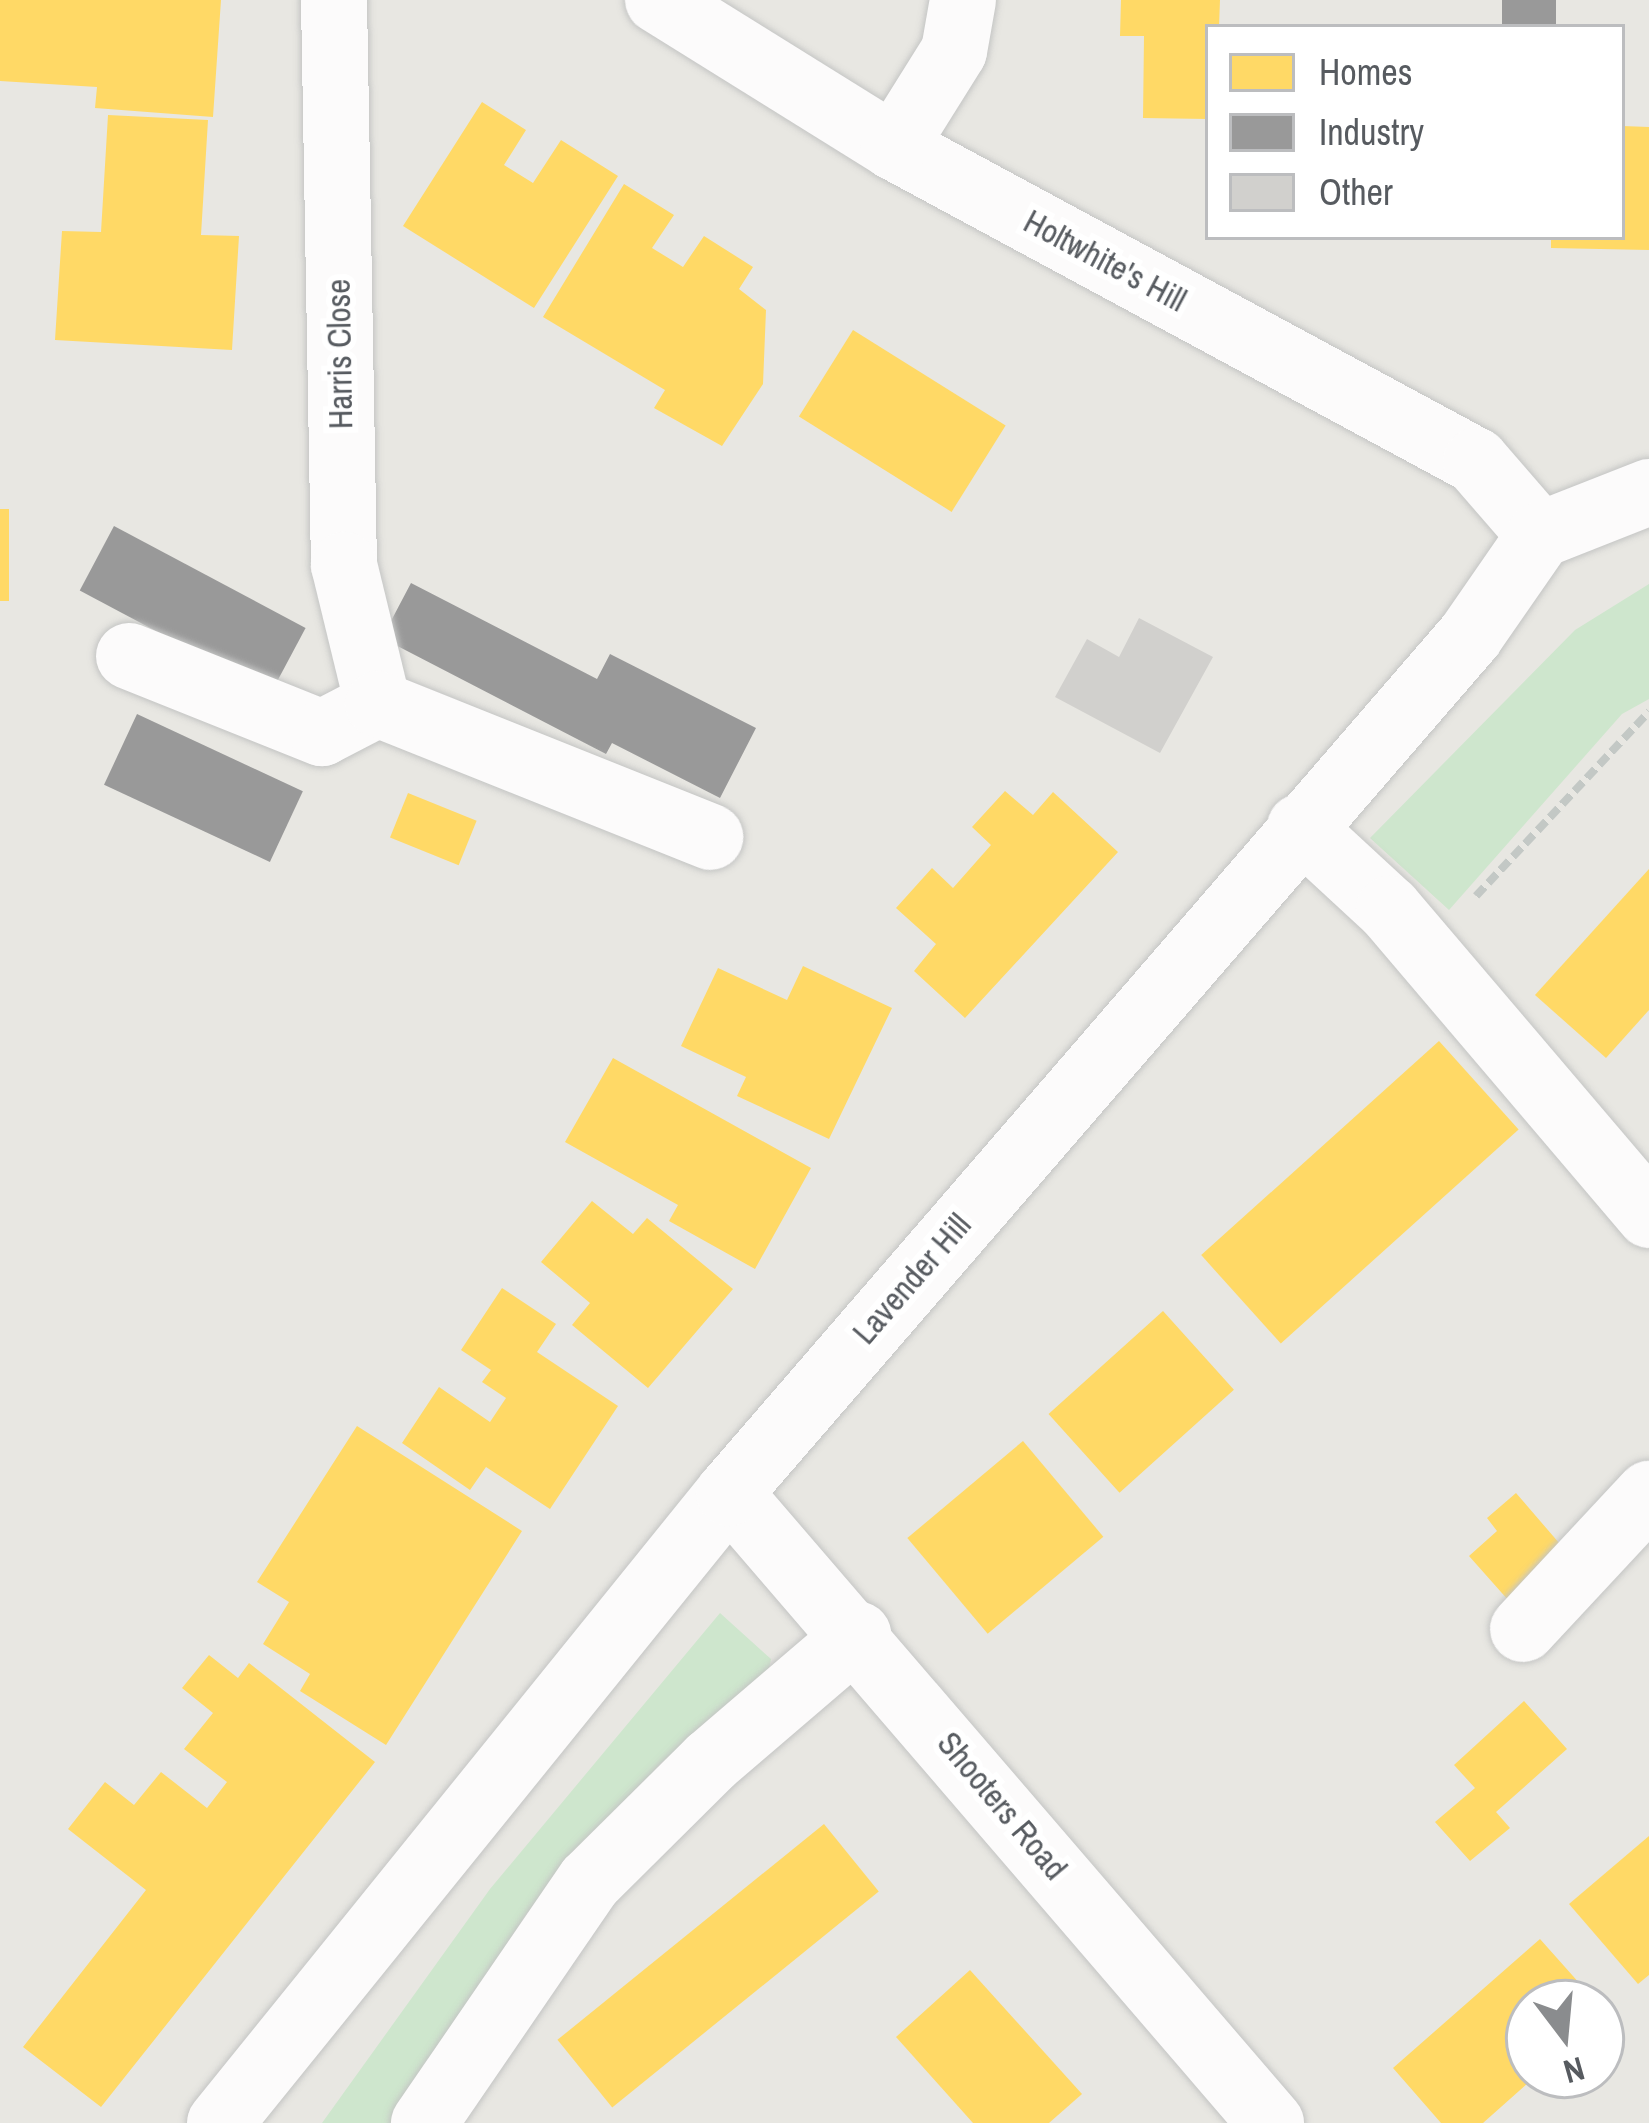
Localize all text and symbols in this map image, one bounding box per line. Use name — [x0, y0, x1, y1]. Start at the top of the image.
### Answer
legend — [1205, 24, 1625, 240]
text: Homes — [1319, 48, 1413, 96]
text: Industry — [1319, 108, 1424, 156]
text: Other — [1319, 168, 1393, 216]
street label: Holtwhite's Hill — [1017, 202, 1193, 320]
street label: Harris Close — [319, 278, 361, 430]
street label: Lavender Hill — [845, 1206, 979, 1352]
street label: Shooters Road — [929, 1724, 1075, 1888]
north arrow — [1505, 1979, 1625, 2099]
text: N — [1559, 2047, 1590, 2095]

